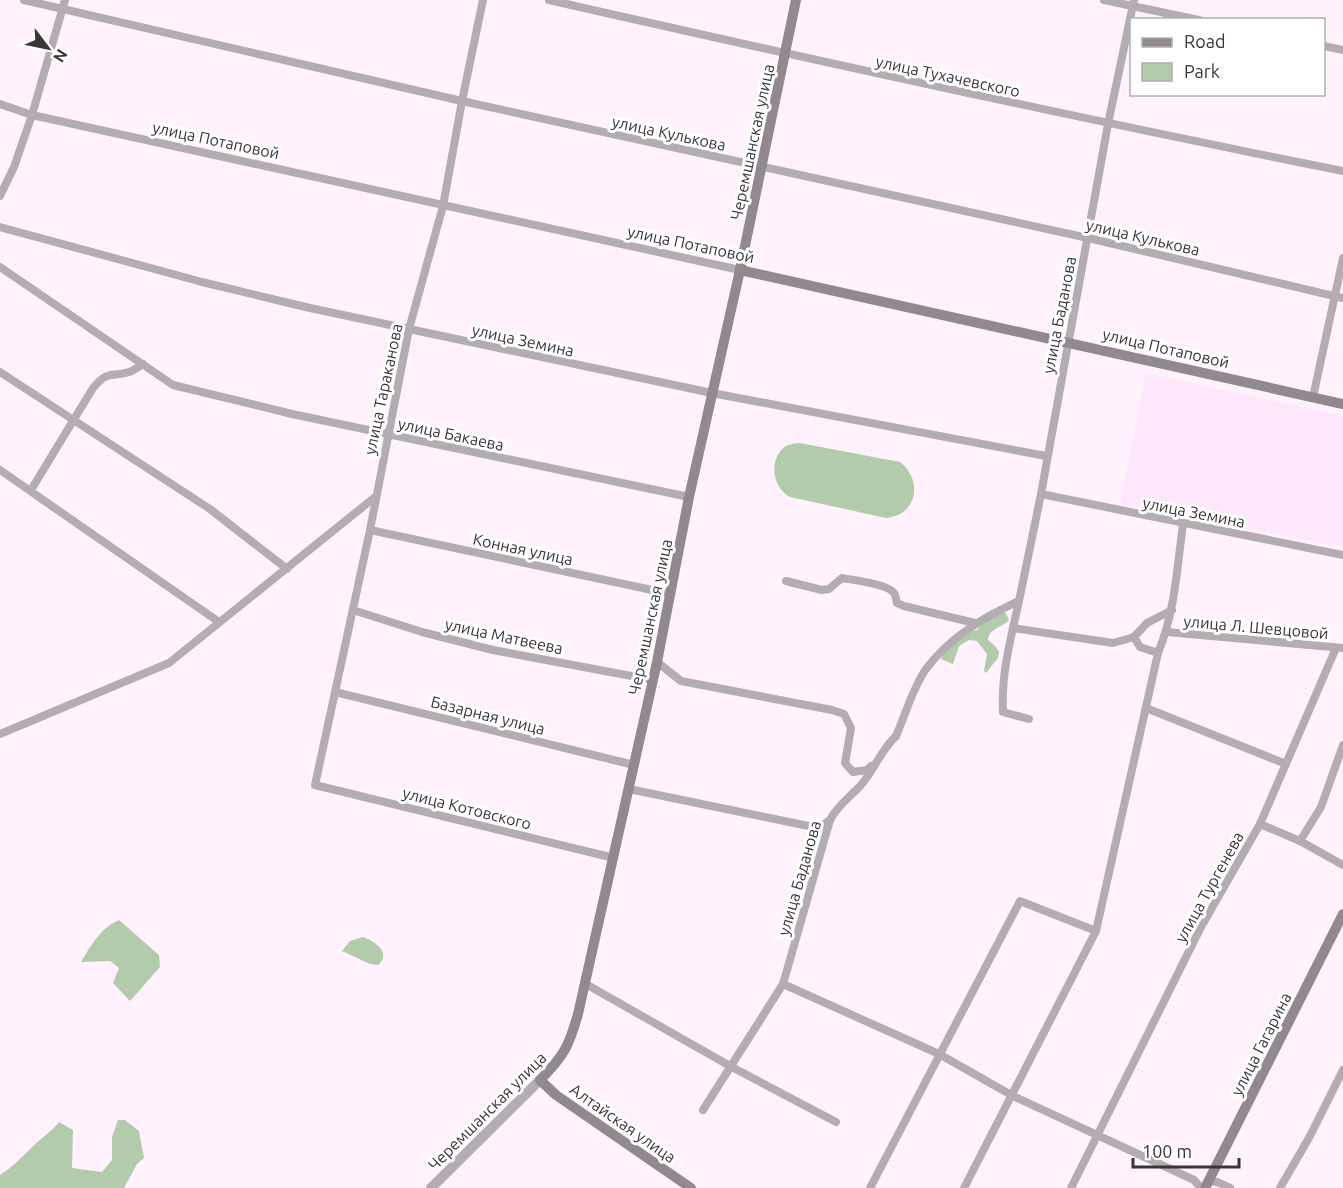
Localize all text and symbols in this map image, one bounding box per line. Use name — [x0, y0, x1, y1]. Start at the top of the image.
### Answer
north arrow — [18, 18, 78, 78]
legend — [1130, 18, 1325, 96]
text: Road — [1184, 31, 1226, 51]
text: N — [50, 46, 72, 66]
street label: улица Тухачевского — [874, 52, 1022, 100]
text: Park — [1184, 61, 1220, 81]
street label: Черемшанская улица — [727, 62, 777, 222]
street label: улица Кулькова — [610, 112, 728, 154]
street label: улица Потаповой — [151, 118, 281, 162]
street label: улица Кулькова — [1084, 215, 1202, 259]
street label: улица Потаповой — [626, 222, 756, 266]
street label: улица Баданова — [1039, 255, 1079, 375]
street label: улица Земина — [470, 320, 576, 360]
street label: улица Тараканова — [360, 322, 406, 456]
street label: улица Потаповой — [1101, 325, 1231, 371]
street label: улица Бакаева — [396, 414, 506, 454]
street label: улица Земина — [1141, 493, 1247, 531]
street label: Конная улица — [471, 530, 575, 568]
street label: Черемшанская улица — [625, 537, 675, 697]
street label: улица Л. Шевцовой — [1183, 612, 1329, 642]
street label: улица Матвеева — [443, 615, 565, 657]
street label: Базарная улица — [429, 692, 547, 738]
street label: улица Котовского — [401, 783, 533, 833]
street label: улица Баданова — [774, 818, 824, 938]
street label: улица Тургенева — [1171, 829, 1247, 945]
street label: улица Гагарина — [1227, 989, 1295, 1099]
street label: Черемшанская улица — [424, 1048, 550, 1174]
street label: Алтайская улица — [567, 1080, 679, 1166]
scale bar — [1133, 1131, 1240, 1169]
text: 100 m — [1142, 1141, 1192, 1161]

